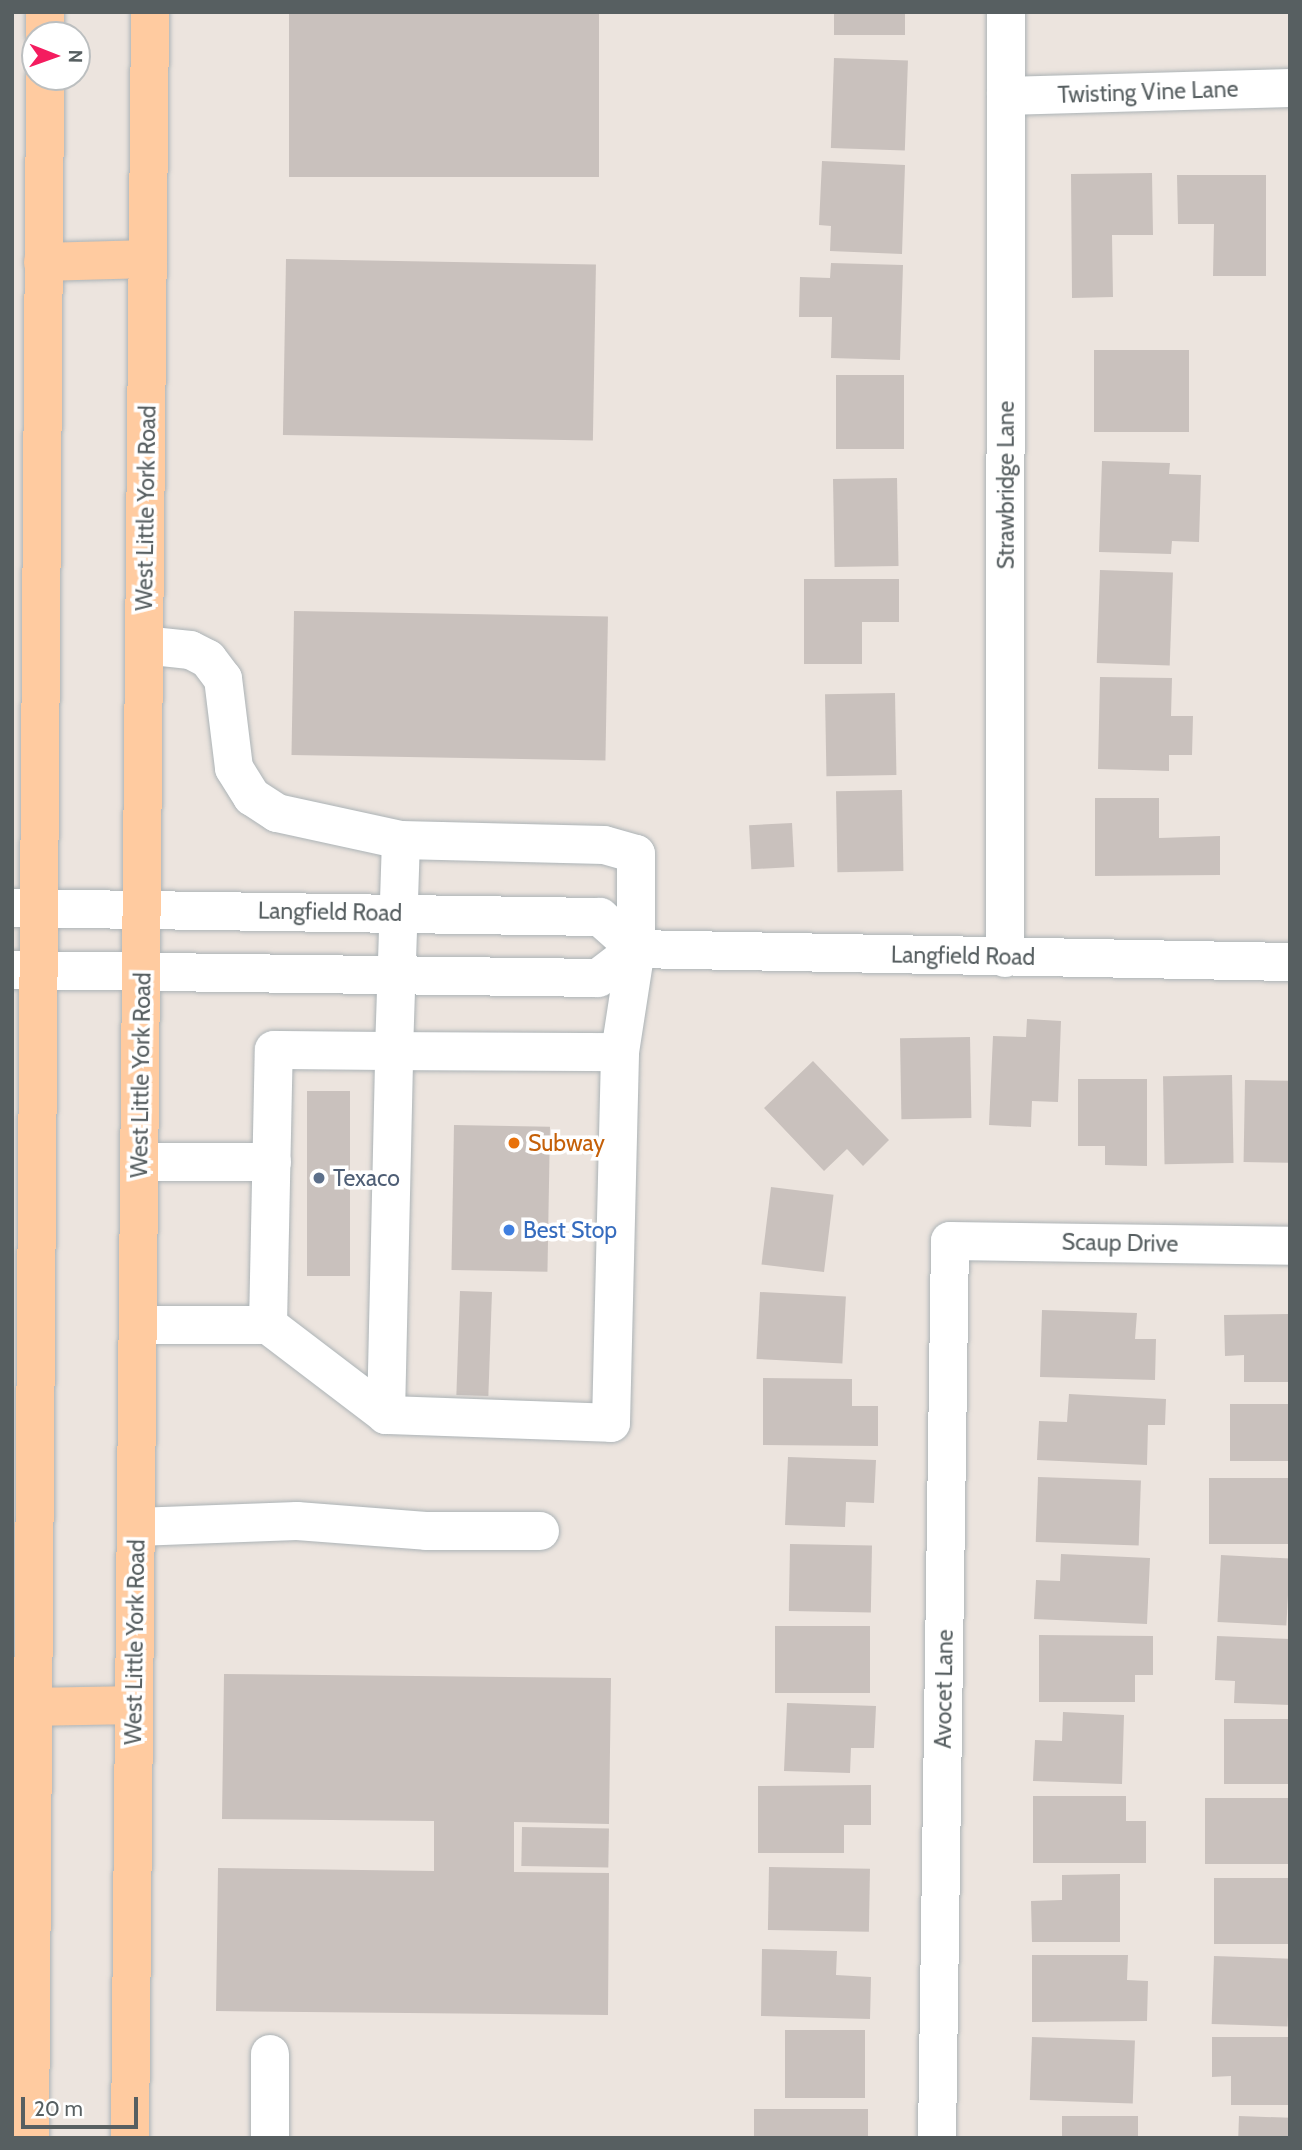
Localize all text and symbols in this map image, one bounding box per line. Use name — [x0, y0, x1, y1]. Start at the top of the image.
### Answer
north arrow — [21, 21, 91, 91]
text: N — [64, 49, 87, 63]
street label: Twisting Vine Lane — [1057, 75, 1239, 109]
street label: Strawbridge Lane — [992, 401, 1020, 569]
street label: West Little York Road — [130, 405, 162, 611]
street label: Langfield Road — [258, 897, 402, 927]
street label: Langfield Road — [891, 941, 1035, 971]
street label: West Little York Road — [125, 972, 157, 1178]
place label: Subway — [528, 1129, 605, 1157]
marker: Subway — [506, 1135, 522, 1151]
place label: Texaco — [333, 1164, 400, 1192]
marker: Texaco — [311, 1170, 327, 1186]
place label: Best Stop — [523, 1216, 617, 1244]
marker: Best Stop — [501, 1222, 517, 1238]
street label: Scaup Drive — [1061, 1228, 1179, 1258]
street label: West Little York Road — [119, 1539, 151, 1745]
street label: Avocet Lane — [929, 1629, 959, 1749]
scale bar — [24, 2084, 142, 2128]
text: 20 m — [34, 2096, 83, 2121]

